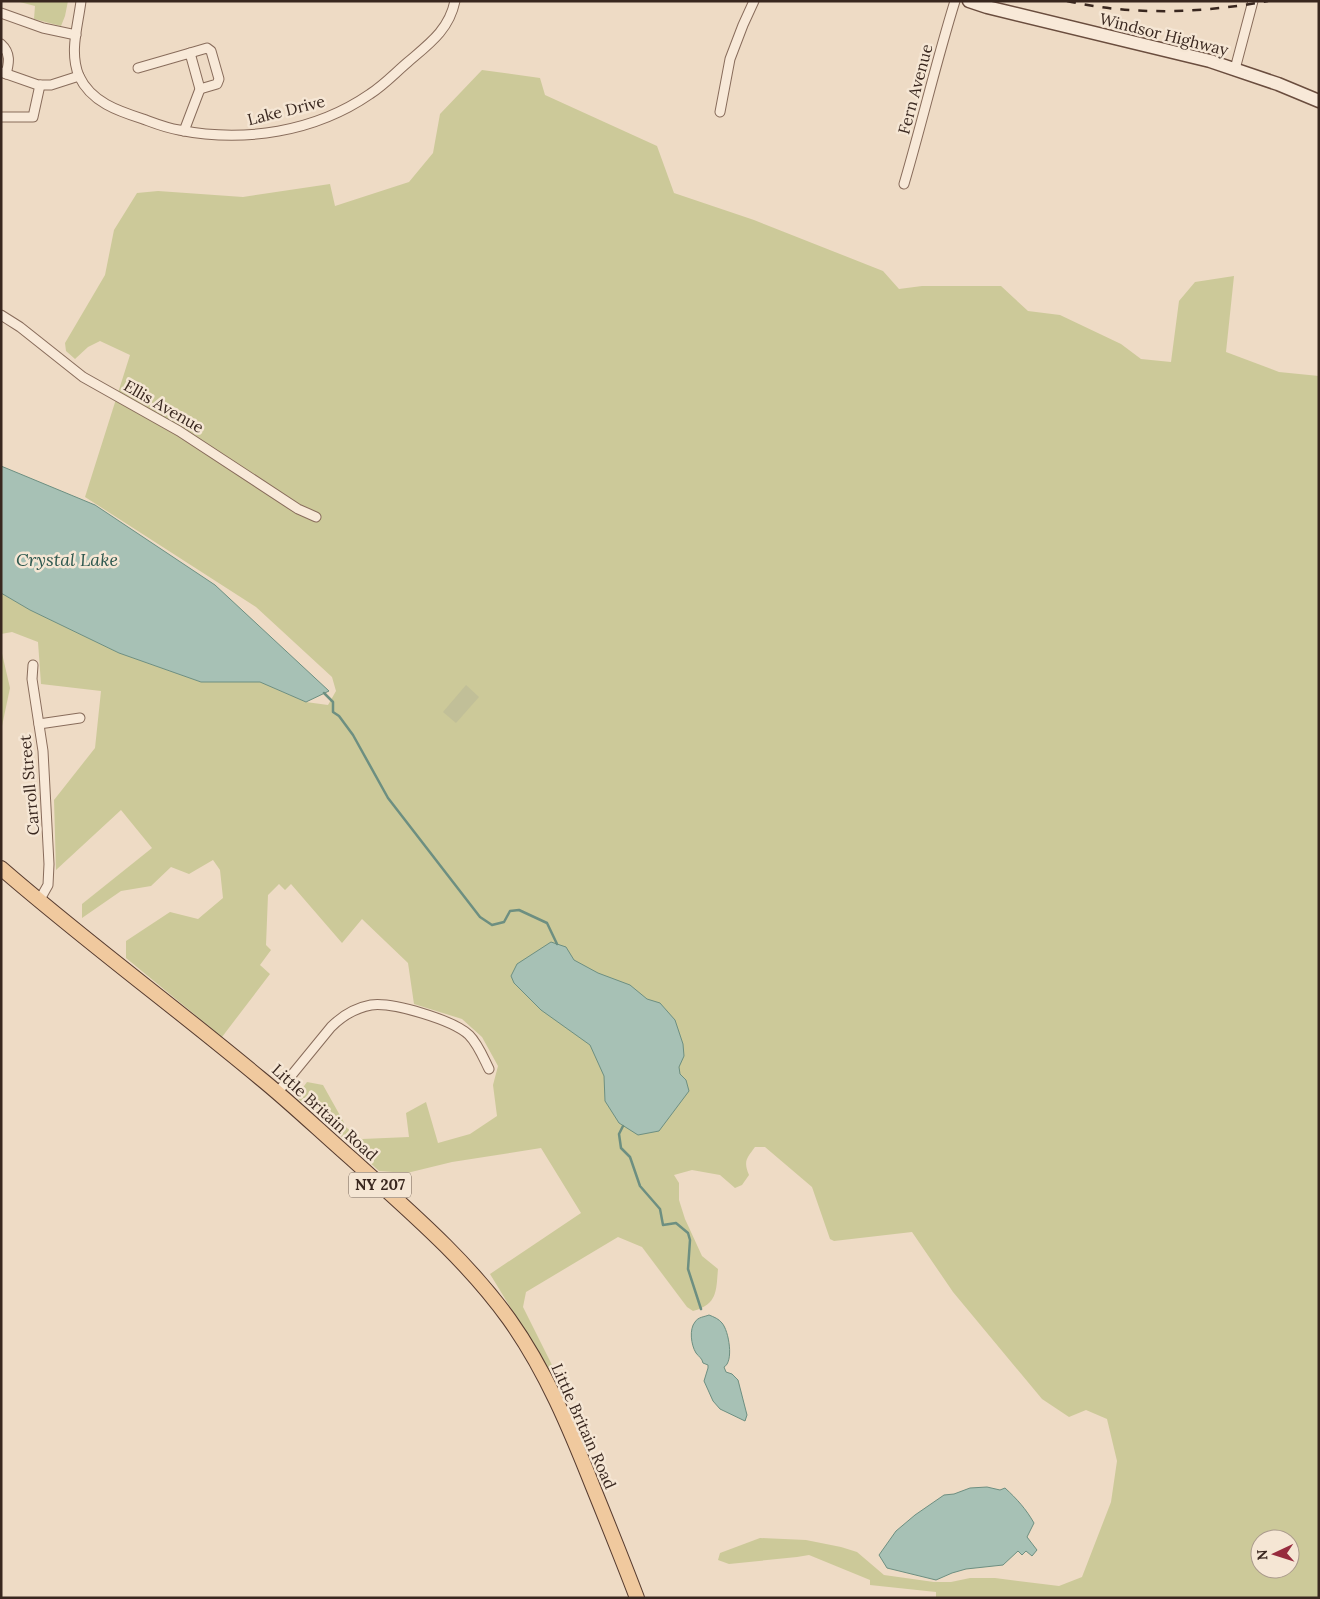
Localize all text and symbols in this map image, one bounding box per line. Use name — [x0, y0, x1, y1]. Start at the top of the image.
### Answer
street label: Windsor Highway — [1097, 8, 1231, 60]
street label: Fern Avenue — [893, 41, 937, 136]
street label: Lake Drive — [245, 91, 327, 129]
street label: Ellis Avenue — [120, 375, 208, 437]
water label: Crystal Lake — [16, 548, 118, 571]
street label: Carroll Street — [15, 733, 43, 836]
street label: Little Britain Road — [268, 1059, 382, 1165]
road number: NY 207 — [349, 1172, 411, 1198]
street label: Little Britain Road — [547, 1360, 621, 1492]
north arrow — [1250, 1529, 1300, 1579]
text: N — [1253, 1549, 1271, 1561]

